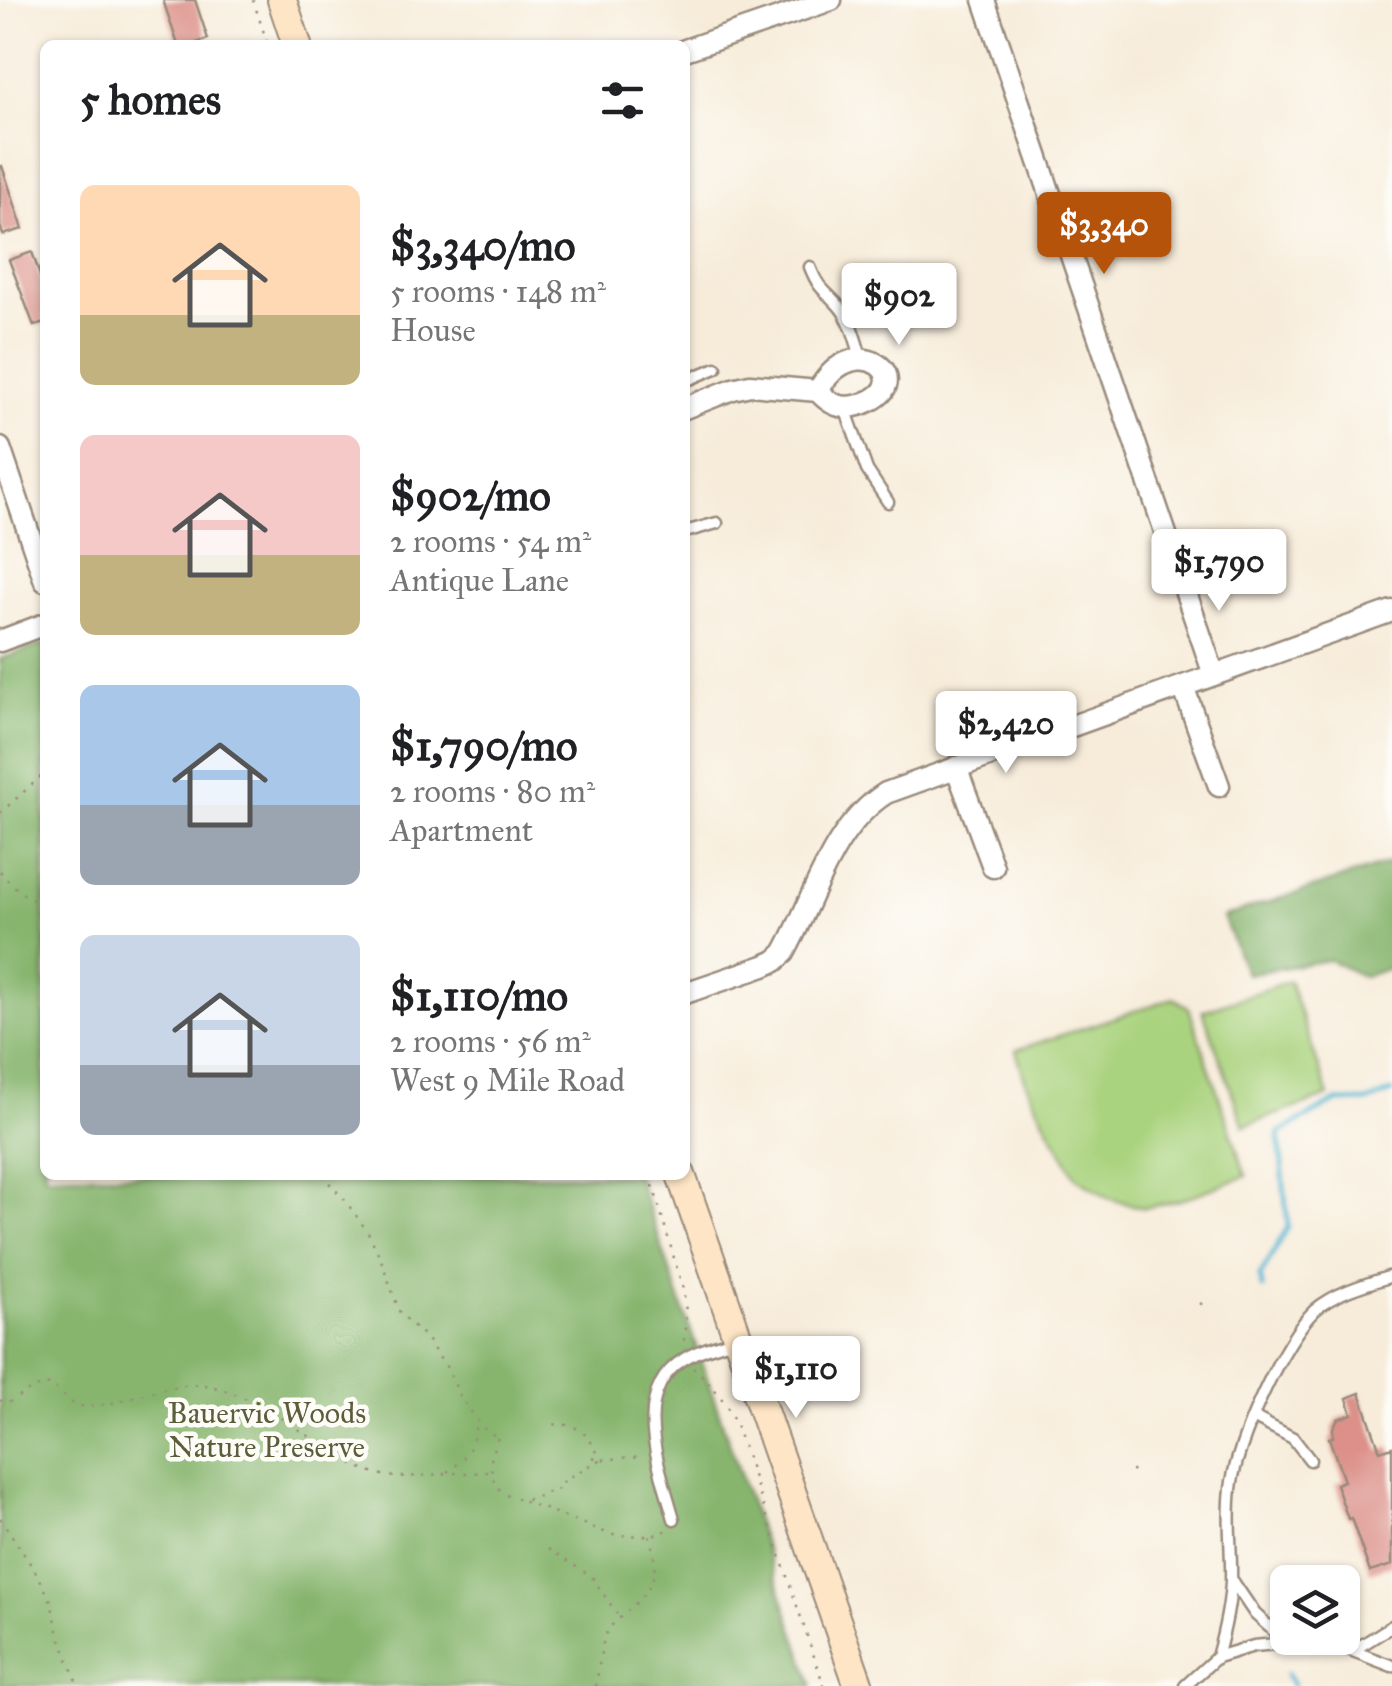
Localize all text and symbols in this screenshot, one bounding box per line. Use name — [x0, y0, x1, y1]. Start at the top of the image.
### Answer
icon: filters — [595, 73, 650, 128]
text: 5 homes — [80, 74, 221, 126]
pin: $3,340 — [1023, 192, 1185, 277]
text: $3,340 — [1059, 205, 1149, 244]
text: $3,340/mo — [390, 220, 575, 272]
icon: home — [160, 225, 280, 345]
pin: $902 — [840, 263, 958, 348]
text: 5 rooms · 148 m² — [390, 272, 606, 311]
text: $902 — [864, 276, 934, 315]
text: House — [390, 311, 476, 350]
text: $902/mo — [390, 470, 551, 522]
icon: home — [160, 475, 280, 595]
text: 2 rooms · 54 m² — [390, 522, 591, 561]
pin: $1,790 — [1138, 529, 1300, 614]
text: $1,790 — [1173, 542, 1265, 581]
text: Antique Lane — [390, 561, 569, 600]
pin: $2,420 — [925, 691, 1087, 776]
text: $2,420 — [958, 704, 1054, 743]
text: $1,790/mo — [390, 720, 578, 772]
icon: home — [160, 725, 280, 845]
text: 2 rooms · 80 m² — [390, 772, 595, 811]
text: Apartment — [390, 811, 533, 850]
text: $1,110/mo — [390, 970, 568, 1022]
icon: home — [160, 975, 280, 1095]
text: 2 rooms · 56 m² — [390, 1022, 591, 1061]
text: West 9 Mile Road — [390, 1061, 625, 1100]
pin: $1,110 — [715, 1336, 877, 1421]
text: $1,110 — [754, 1349, 838, 1388]
park label: Bauervic Woods Nature Preserve — [168, 1395, 366, 1465]
map controls — [1270, 1565, 1360, 1655]
button: layers — [1270, 1565, 1360, 1655]

